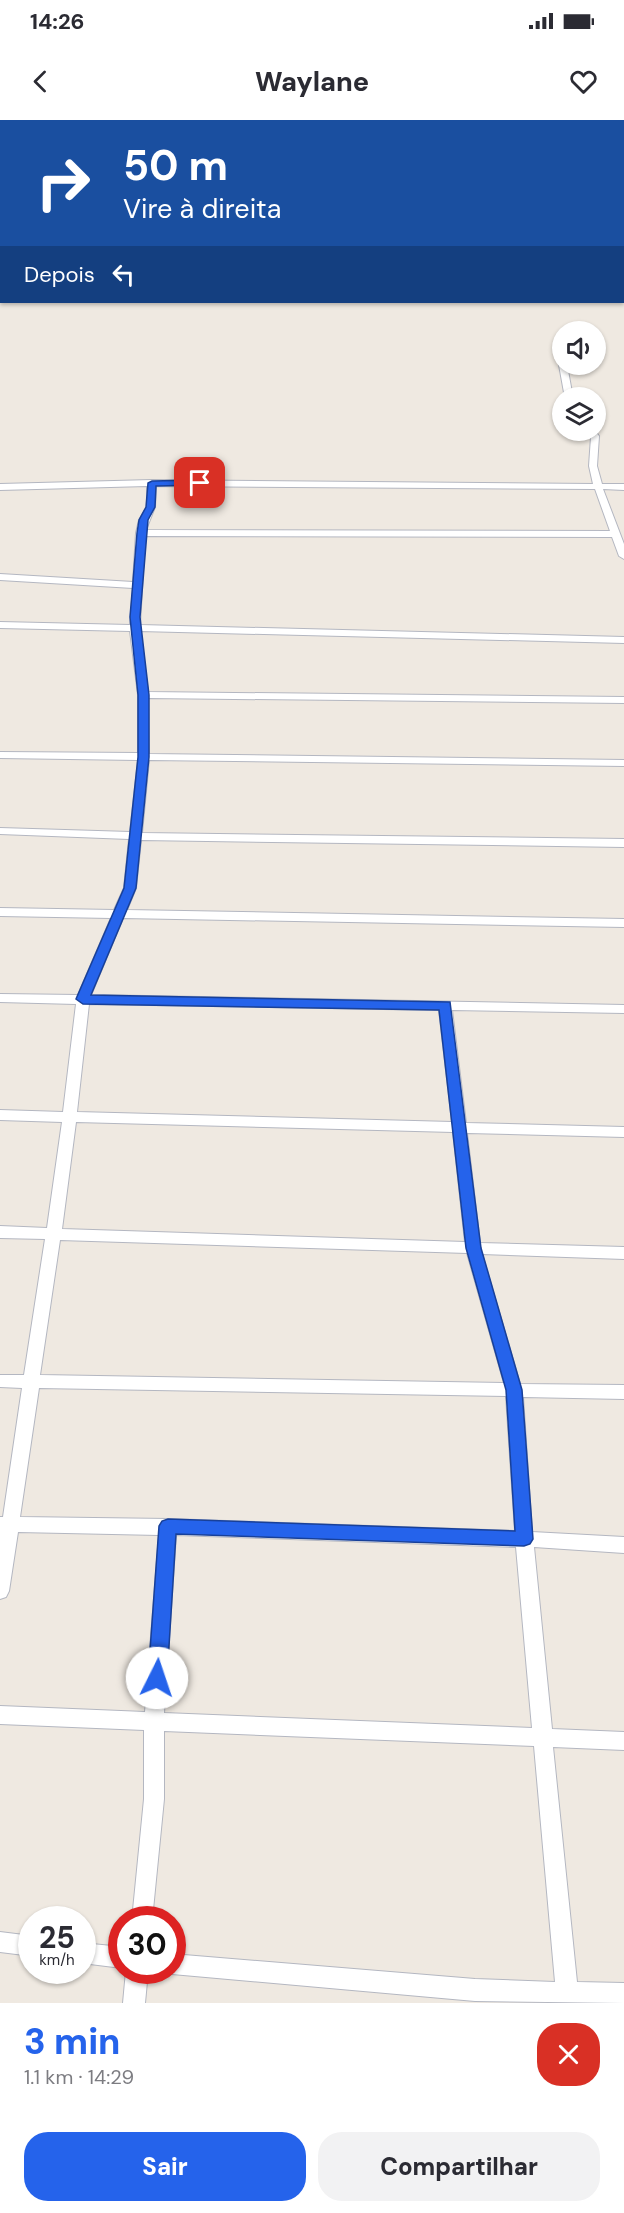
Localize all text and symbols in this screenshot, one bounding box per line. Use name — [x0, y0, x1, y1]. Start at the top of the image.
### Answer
text: 14:26 — [30, 7, 85, 36]
text: Waylane — [255, 64, 369, 99]
icon: back — [24, 65, 57, 98]
icon: heart — [567, 65, 600, 98]
text: 50 m — [123, 138, 228, 193]
icon: right — [24, 144, 102, 222]
text: Vire à direita — [123, 191, 281, 226]
icon: left — [107, 258, 140, 291]
text: Depois — [24, 260, 95, 289]
map controls — [552, 321, 606, 441]
button: sound — [552, 321, 606, 375]
button: layers — [552, 387, 606, 441]
pin — [174, 457, 225, 508]
icon: arrive — [183, 466, 216, 499]
position arrow — [125, 1646, 189, 1710]
speed limit sign: 30 — [108, 1906, 186, 1984]
text: 25 — [39, 1918, 75, 1957]
text: km/h — [39, 1950, 75, 1970]
text: 3 min — [24, 2018, 120, 2065]
button: close — [537, 2023, 600, 2086]
text: 1.1 km · 14:29 — [24, 2064, 134, 2090]
button: Sair — [24, 2132, 306, 2201]
button: Compartilhar — [318, 2132, 600, 2201]

